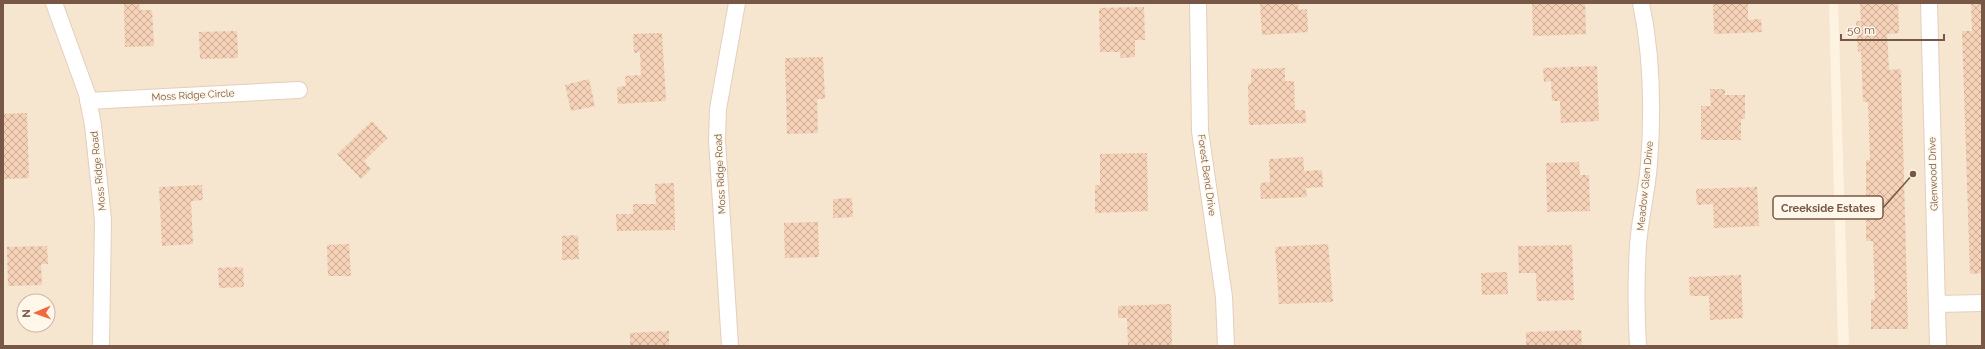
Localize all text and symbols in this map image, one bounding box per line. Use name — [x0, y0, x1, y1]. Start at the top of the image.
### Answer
scale bar — [1841, 16, 1944, 42]
text: 50 m — [1847, 23, 1875, 37]
street label: Moss Ridge Circle — [151, 87, 235, 103]
street label: Moss Ridge Road — [88, 130, 108, 212]
street label: Forest Bend Drive — [1196, 133, 1218, 217]
street label: Moss Ridge Road — [712, 134, 728, 214]
street label: Glenwood Drive — [1926, 137, 1940, 211]
street label: Meadow Glen Drive — [1635, 140, 1655, 232]
callout: Creekside Estates — [1773, 196, 1883, 219]
text: Creekside Estates — [1781, 202, 1876, 215]
north arrow — [16, 293, 56, 333]
text: N — [20, 309, 33, 318]

